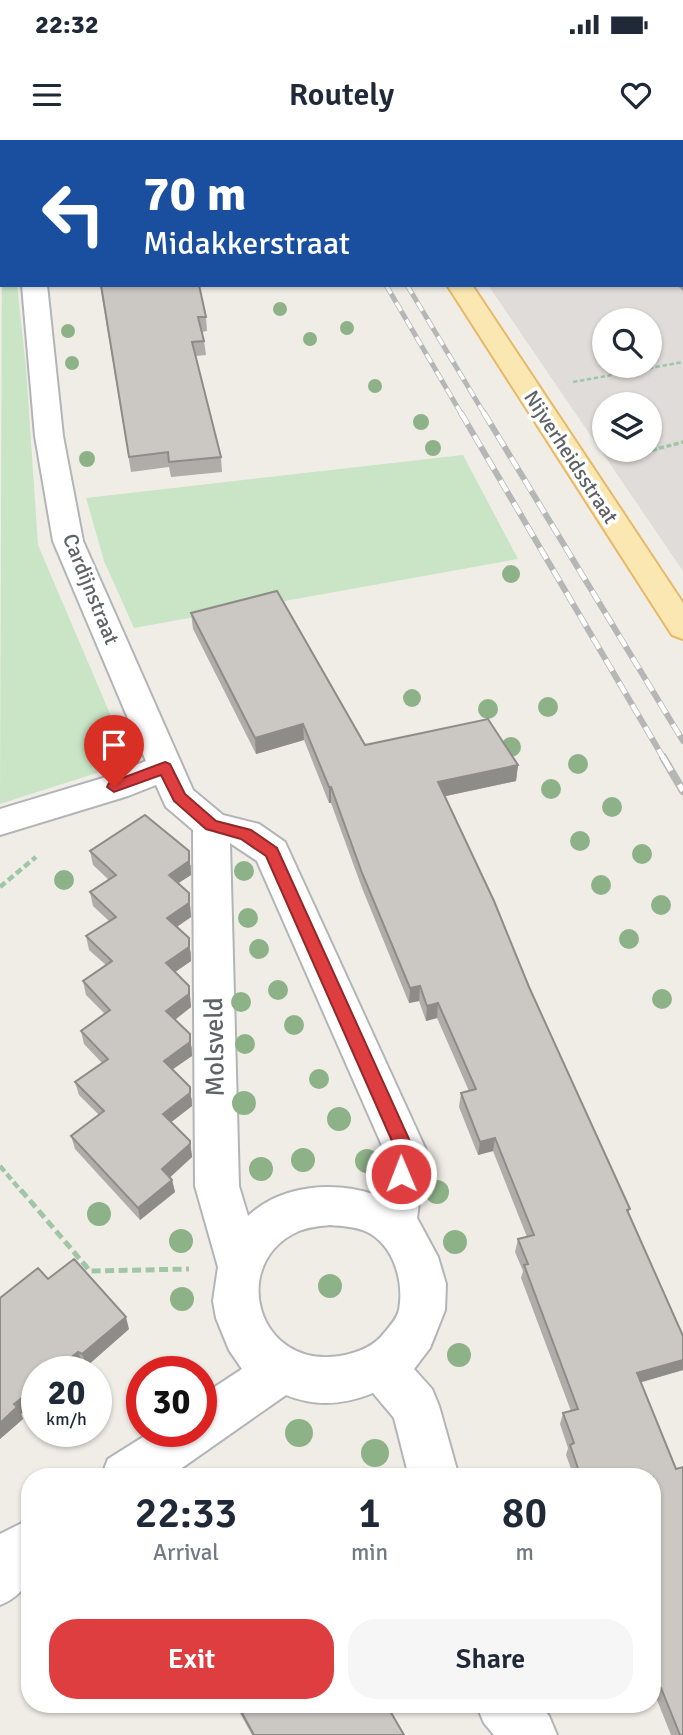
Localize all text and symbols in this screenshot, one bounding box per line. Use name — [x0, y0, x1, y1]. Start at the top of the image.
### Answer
text: 22:32 — [35, 9, 99, 41]
text: Routely — [289, 75, 394, 114]
icon: menu — [28, 76, 66, 114]
icon: heart — [617, 76, 655, 114]
text: 70 m — [143, 164, 246, 224]
icon: left — [28, 168, 119, 259]
text: Midakkerstraat — [143, 224, 350, 263]
map controls — [592, 308, 662, 462]
button: search — [592, 308, 662, 378]
street label: Nijverheidsstraat — [518, 386, 624, 528]
button: layers — [592, 392, 662, 462]
street label: Cardijnstraat — [57, 530, 125, 648]
pin — [84, 715, 144, 787]
icon: arrive — [95, 726, 133, 764]
street label: Molsveld — [198, 997, 232, 1097]
position arrow — [364, 1137, 438, 1211]
speed limit sign: 30 — [126, 1356, 217, 1447]
text: 20 — [48, 1371, 85, 1414]
text: km/h — [46, 1408, 87, 1430]
text: 22:33 — [135, 1488, 237, 1539]
text: 1 — [358, 1488, 381, 1539]
text: 80 — [502, 1488, 547, 1539]
text: Arrival — [153, 1538, 219, 1567]
text: min — [351, 1538, 388, 1567]
text: m — [515, 1538, 534, 1567]
button: Exit — [49, 1619, 334, 1699]
button: Share — [348, 1619, 633, 1699]

